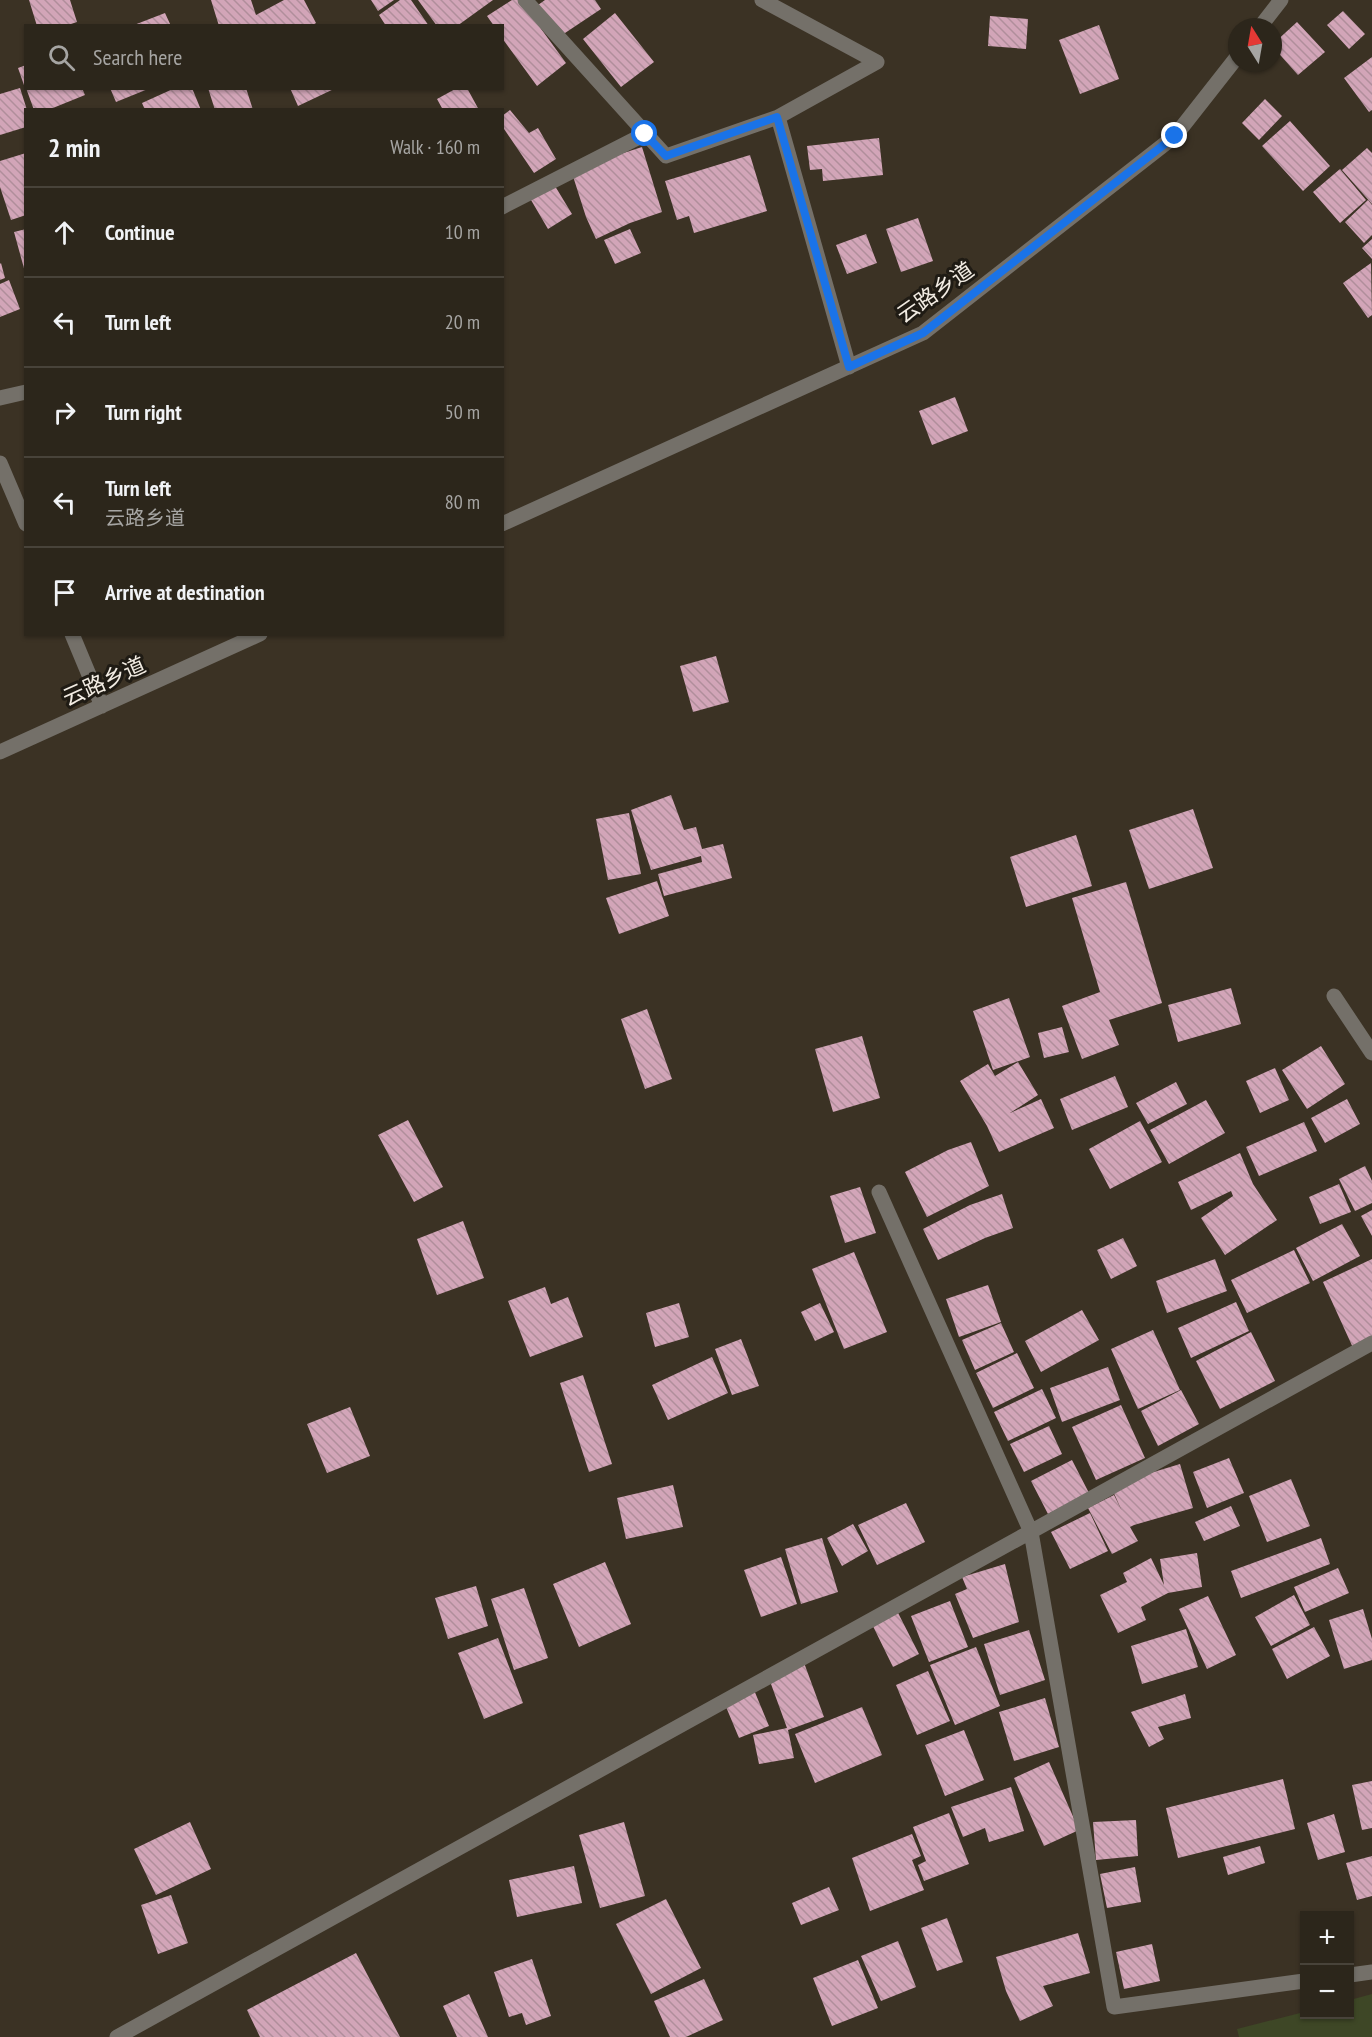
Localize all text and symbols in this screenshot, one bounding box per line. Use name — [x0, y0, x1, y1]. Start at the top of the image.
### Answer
north arrow — [1228, 18, 1282, 72]
search box — [24, 24, 504, 90]
icon: search — [45, 41, 78, 74]
text: Search here — [93, 43, 182, 71]
route start — [631, 120, 657, 146]
route end — [1161, 122, 1187, 148]
text: 2 min — [48, 131, 101, 164]
text: Walk · 160 m — [390, 134, 480, 160]
icon: ahead — [48, 216, 81, 249]
text: Continue — [105, 218, 175, 246]
text: 10 m — [445, 219, 480, 245]
street label: 云路乡道 — [891, 255, 979, 329]
icon: left — [48, 306, 81, 339]
text: Turn left — [105, 308, 171, 336]
text: 20 m — [445, 309, 480, 335]
icon: right — [48, 396, 81, 429]
text: Turn right — [105, 398, 182, 426]
text: 50 m — [445, 399, 480, 425]
text: Turn left — [105, 474, 171, 502]
icon: left — [48, 486, 81, 519]
text: 80 m — [445, 489, 480, 515]
text: 云路乡道 — [105, 505, 185, 531]
icon: arrive — [48, 576, 81, 609]
text: Arrive at destination — [105, 578, 265, 606]
street label: 云路乡道 — [58, 650, 150, 712]
map controls — [1300, 1911, 1354, 2019]
button: + — [1300, 1911, 1354, 1965]
button: − — [1300, 1965, 1354, 2019]

